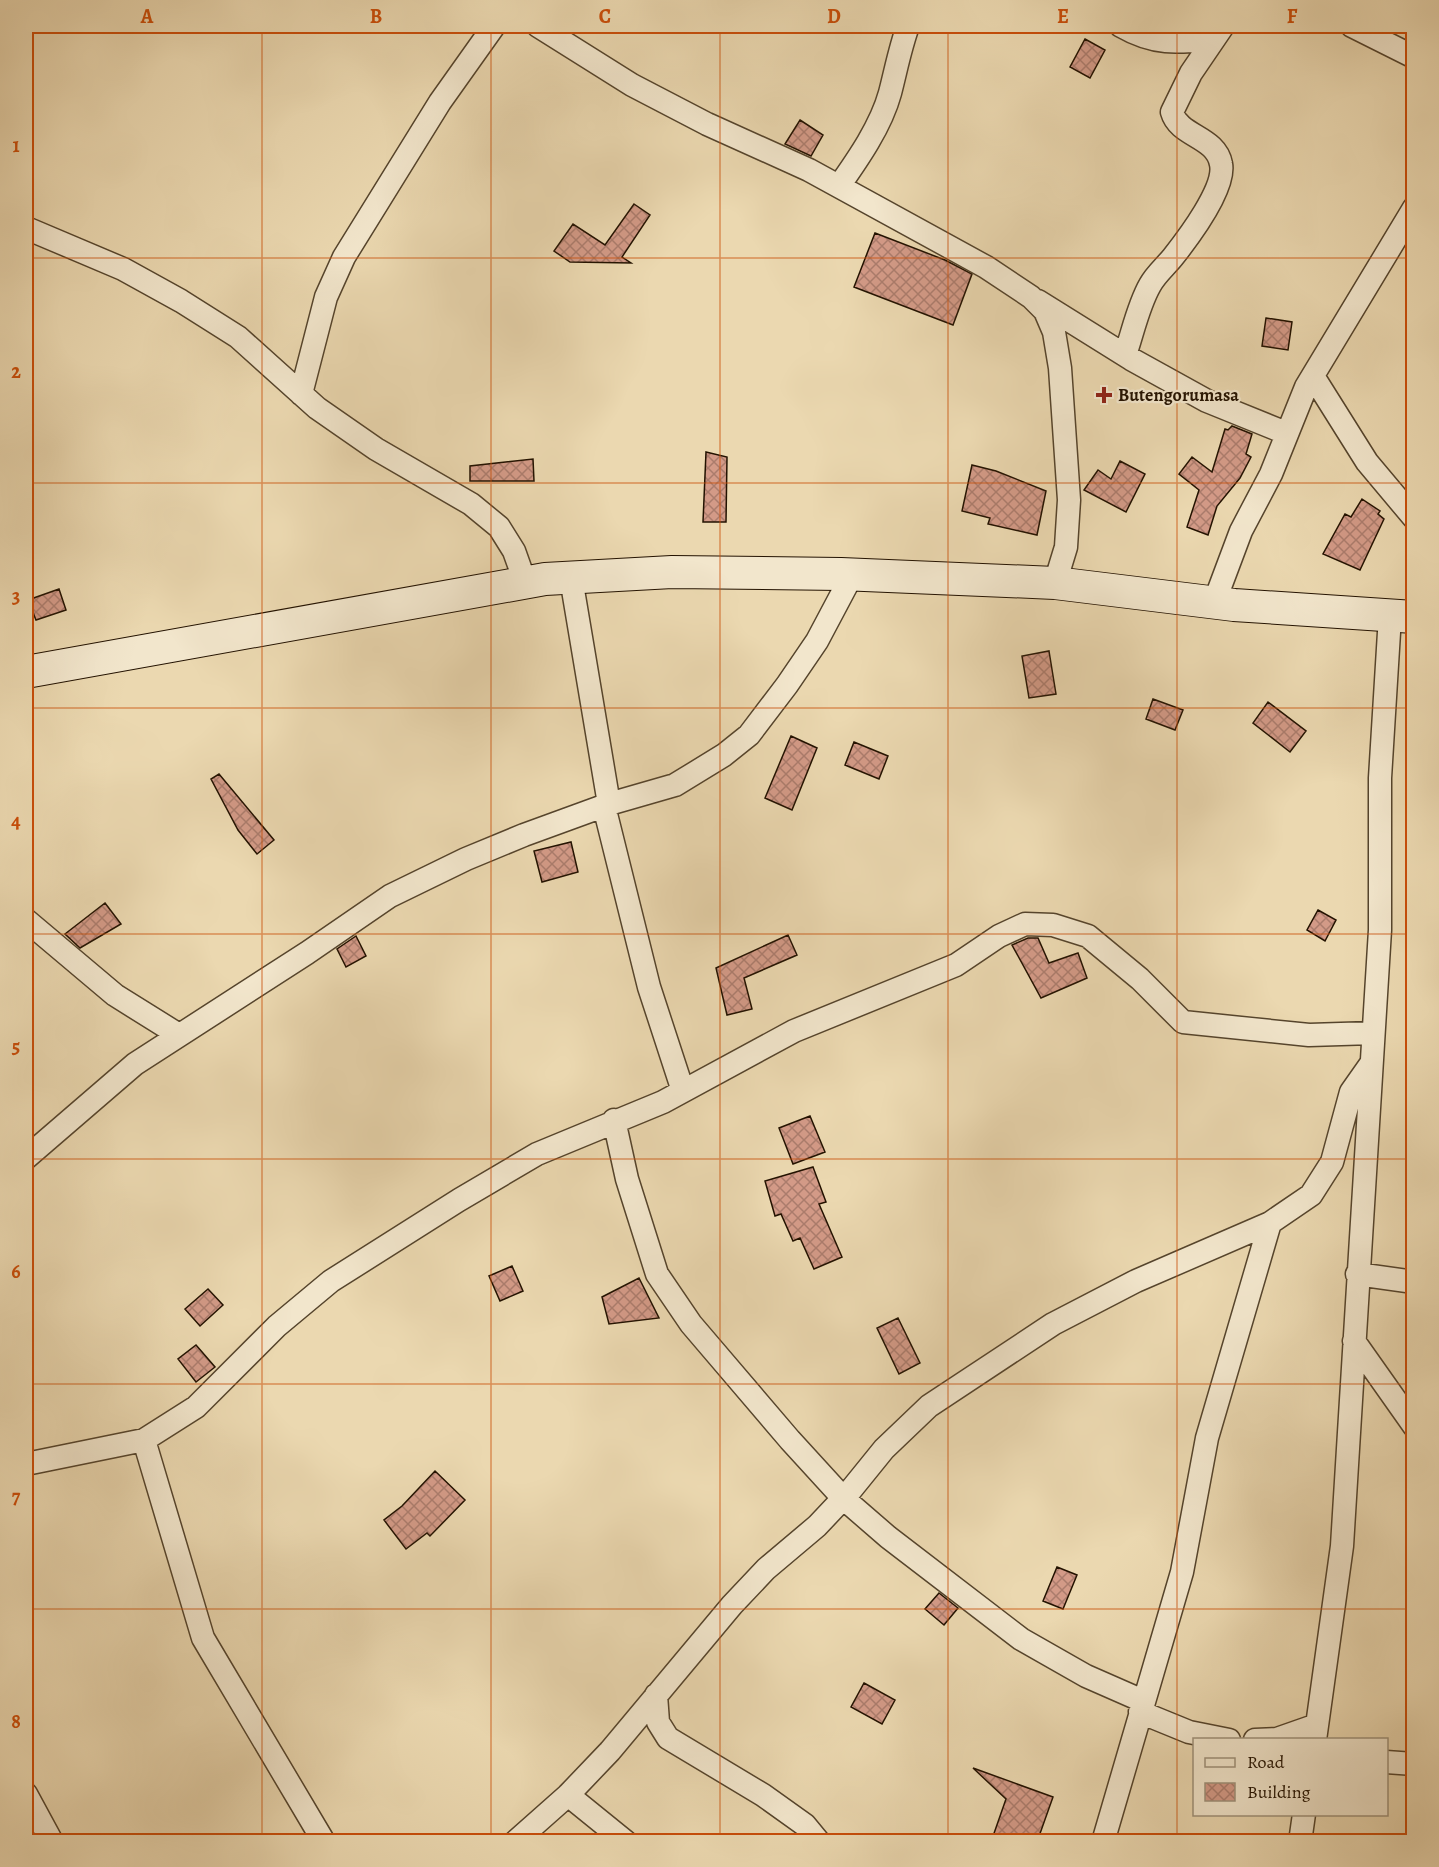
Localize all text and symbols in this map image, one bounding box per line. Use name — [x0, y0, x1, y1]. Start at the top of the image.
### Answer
text: A — [140, 3, 154, 30]
text: B — [370, 3, 382, 30]
text: C — [599, 3, 611, 30]
text: D — [827, 3, 841, 30]
text: E — [1057, 3, 1069, 30]
text: F — [1287, 3, 1298, 30]
text: 1 — [12, 132, 20, 159]
text: 2 — [11, 358, 21, 385]
place label: Butengorumasa — [1118, 383, 1239, 407]
marker: Butengorumasa — [1095, 386, 1113, 404]
text: 3 — [12, 583, 20, 610]
text: 4 — [11, 808, 21, 835]
text: 5 — [12, 1033, 20, 1060]
text: 6 — [11, 1258, 21, 1285]
text: 7 — [12, 1483, 21, 1510]
text: 8 — [11, 1708, 21, 1735]
legend — [1193, 1738, 1388, 1816]
text: Road — [1247, 1750, 1285, 1774]
text: Building — [1247, 1780, 1311, 1804]

